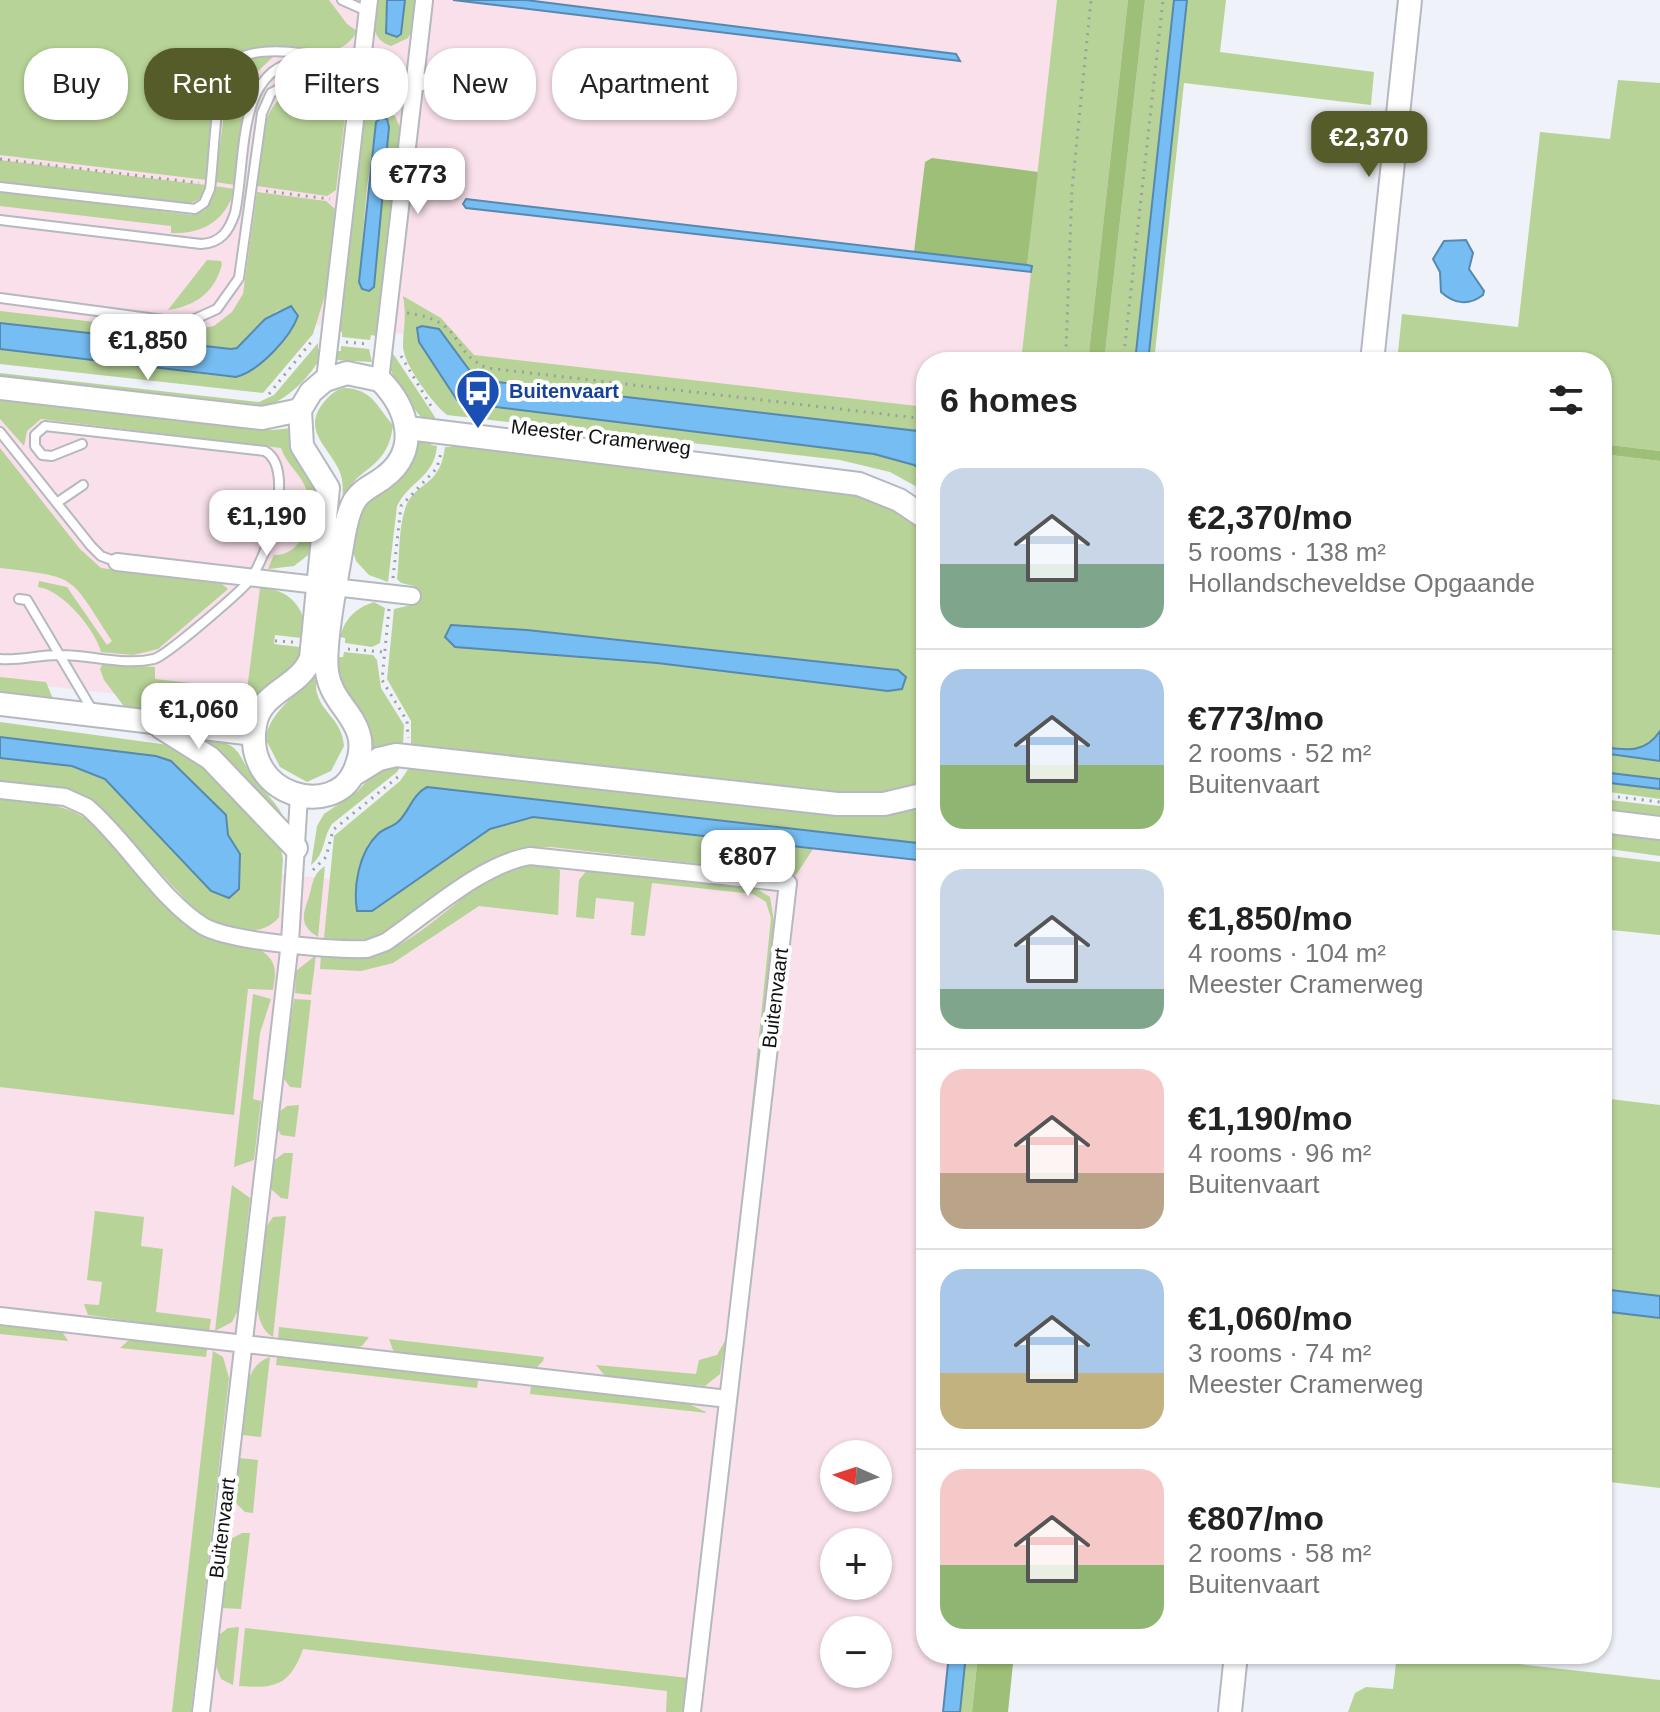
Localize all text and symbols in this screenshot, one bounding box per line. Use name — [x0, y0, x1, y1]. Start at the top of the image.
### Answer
chip: Buy — [24, 48, 128, 120]
chip: Rent — [144, 48, 259, 120]
chip: Filters — [275, 48, 408, 120]
chip: New — [424, 48, 536, 120]
chip: Apartment — [552, 48, 737, 120]
pin: €2,370 — [1304, 111, 1434, 179]
text: €2,370 — [1329, 122, 1409, 152]
pin: €773 — [371, 148, 465, 216]
text: €773 — [389, 159, 447, 189]
pin: €1,850 — [83, 314, 213, 382]
text: €1,850 — [108, 325, 188, 355]
bus stop icon: Buitenvaart — [454, 367, 502, 430]
icon: filters — [1544, 378, 1588, 422]
place label: Buitenvaart — [509, 380, 619, 402]
text: 6 homes — [940, 381, 1078, 419]
street label: Meester Cramerweg — [510, 415, 692, 459]
pin: €1,190 — [202, 490, 332, 558]
text: €2,370/mo — [1188, 498, 1352, 536]
icon: home — [1004, 500, 1100, 596]
text: €1,190 — [227, 501, 307, 531]
text: 5 rooms · 138 m² — [1188, 537, 1386, 567]
text: Hollandscheveldse Opgaande — [1188, 568, 1535, 598]
pin: €1,060 — [134, 683, 264, 751]
text: €1,060 — [159, 694, 239, 724]
text: €773/mo — [1188, 699, 1324, 737]
icon: home — [1004, 701, 1100, 797]
text: 2 rooms · 52 m² — [1188, 738, 1372, 768]
text: Buitenvaart — [1188, 769, 1320, 799]
pin: €807 — [701, 830, 795, 898]
text: €807 — [719, 841, 777, 871]
text: €1,850/mo — [1188, 899, 1352, 937]
icon: home — [1004, 901, 1100, 997]
text: 4 rooms · 104 m² — [1188, 938, 1386, 968]
street label: Buitenvaart — [758, 946, 792, 1050]
text: Meester Cramerweg — [1188, 969, 1424, 999]
text: €1,190/mo — [1188, 1099, 1352, 1137]
icon: home — [1004, 1101, 1100, 1197]
text: 4 rooms · 96 m² — [1188, 1138, 1372, 1168]
text: Buitenvaart — [1188, 1169, 1320, 1199]
text: €1,060/mo — [1188, 1299, 1352, 1337]
icon: home — [1004, 1301, 1100, 1397]
text: 3 rooms · 74 m² — [1188, 1338, 1372, 1368]
text: Meester Cramerweg — [1188, 1369, 1424, 1399]
north arrow — [820, 1440, 892, 1512]
map controls — [820, 1440, 892, 1688]
street label: Buitenvaart — [205, 1476, 239, 1580]
text: €807/mo — [1188, 1499, 1324, 1537]
icon: home — [1004, 1501, 1100, 1597]
button: + — [820, 1528, 892, 1600]
text: 2 rooms · 58 m² — [1188, 1538, 1372, 1568]
text: Buitenvaart — [1188, 1569, 1320, 1599]
button: − — [820, 1616, 892, 1688]

